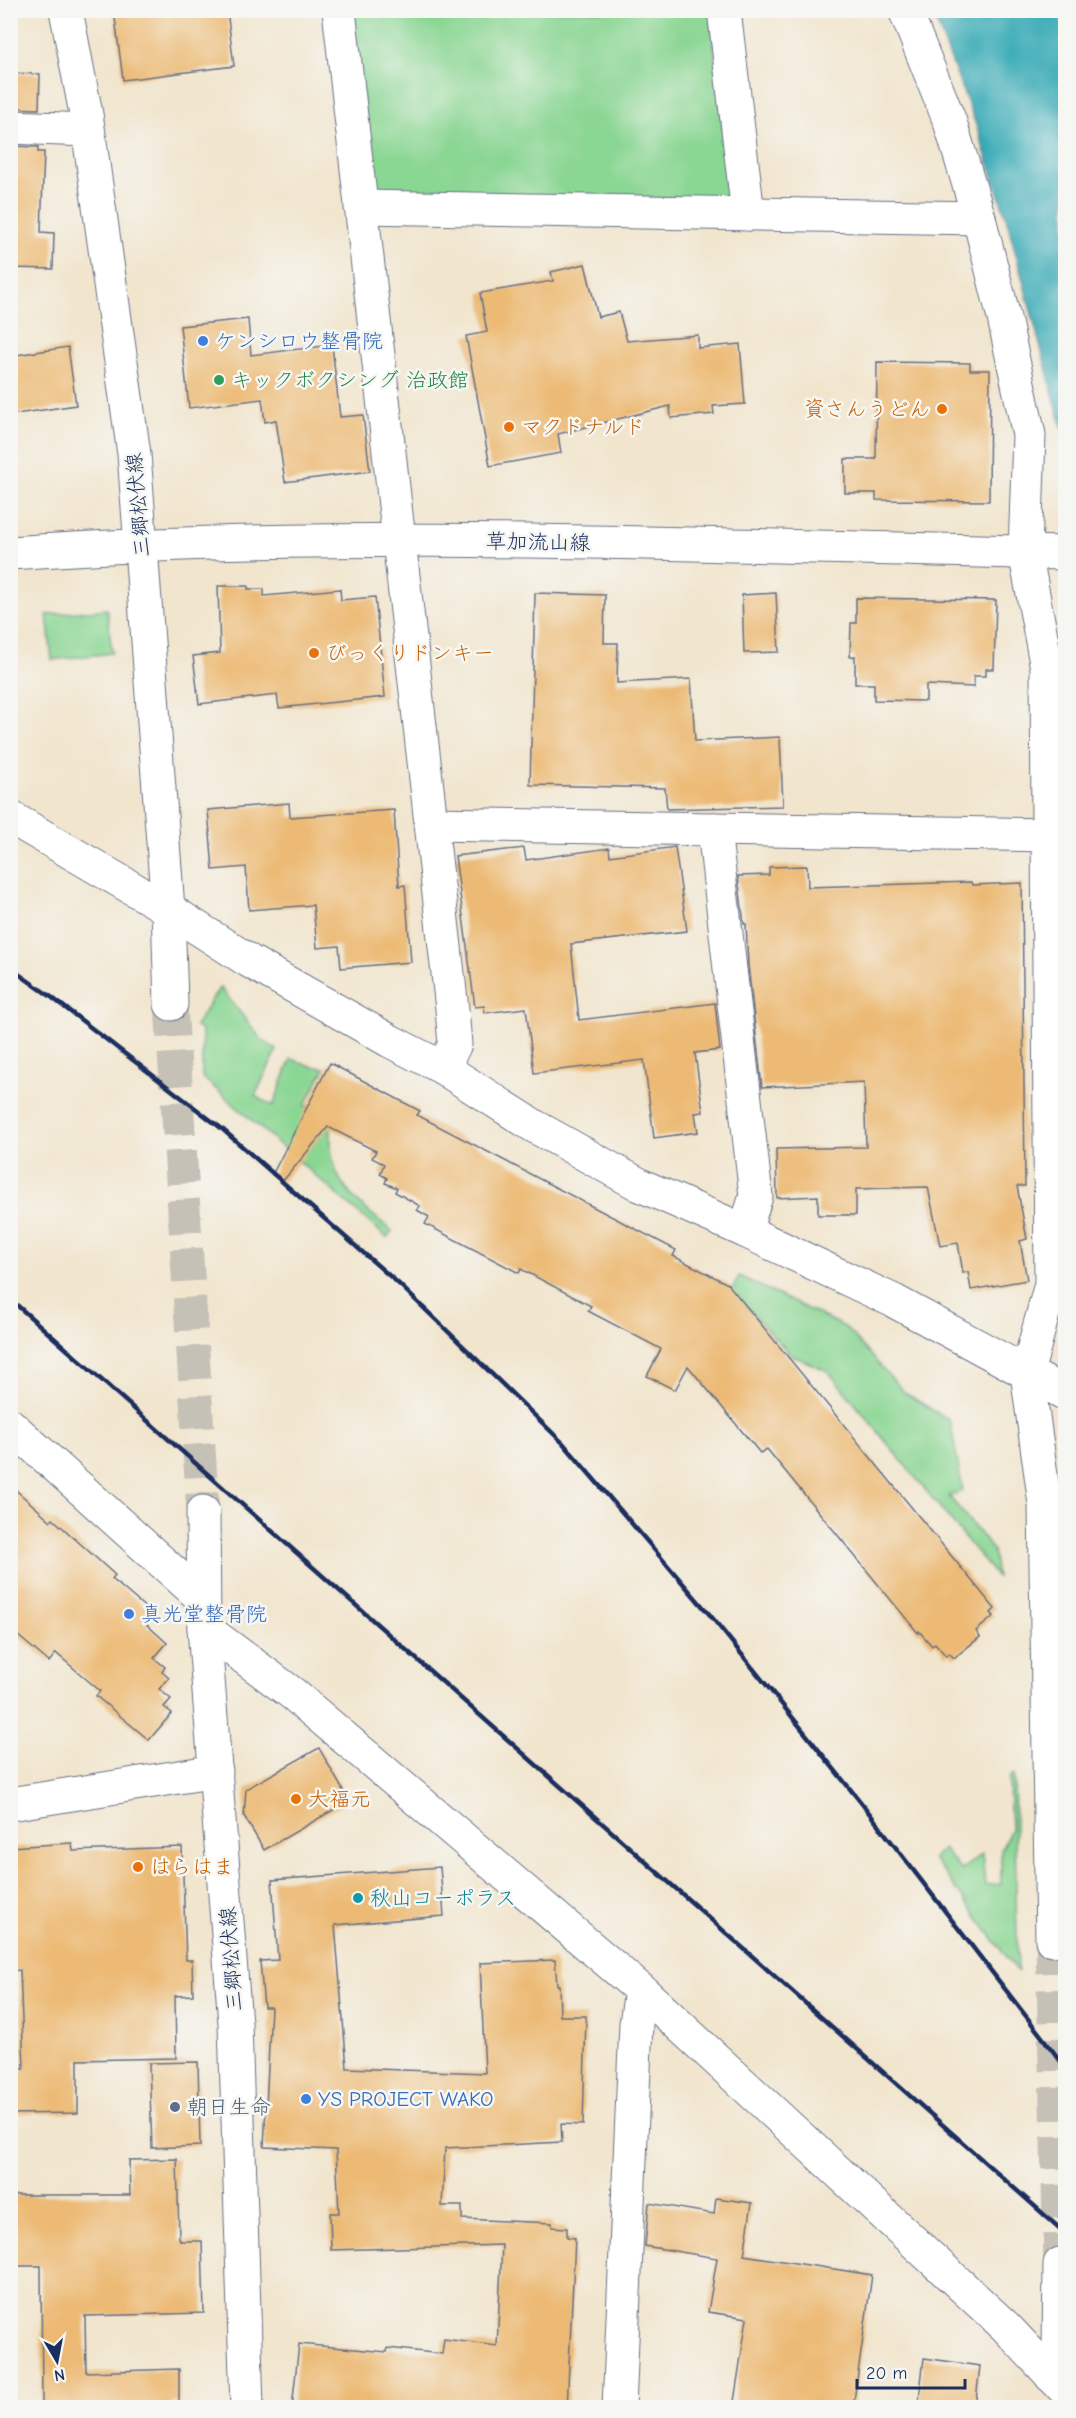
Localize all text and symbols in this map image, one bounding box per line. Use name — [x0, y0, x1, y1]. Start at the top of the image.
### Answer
place label: ケンシロウ整骨院 — [215, 329, 383, 353]
marker: ケンシロウ整骨院 — [196, 334, 210, 348]
place label: キックボクシング 治政館 — [231, 368, 469, 392]
marker: キックボクシング 治政館 — [212, 373, 226, 387]
place label: 資さんうどん — [804, 397, 930, 421]
marker: 資さんうどん — [935, 402, 949, 416]
place label: マクドナルド — [521, 415, 645, 439]
marker: マクドナルド — [502, 420, 516, 434]
street label: 三郷松伏線 — [121, 452, 155, 558]
street label: 草加流山線 — [485, 529, 591, 555]
place label: びっくりドンキー — [326, 641, 494, 665]
marker: びっくりドンキー — [307, 646, 321, 660]
place label: 真光堂整骨院 — [141, 1602, 267, 1626]
marker: 真光堂整骨院 — [122, 1607, 136, 1621]
place label: 大福元 — [308, 1787, 371, 1811]
marker: 大福元 — [289, 1792, 303, 1806]
place label: はらはま — [150, 1855, 234, 1879]
marker: はらはま — [131, 1860, 145, 1874]
place label: 秋山コーポラス — [370, 1886, 516, 1910]
marker: 秋山コーポラス — [351, 1891, 365, 1905]
street label: 三郷松伏線 — [215, 1906, 247, 2012]
place label: YS PROJECT WAKO — [318, 2087, 494, 2111]
marker: YS PROJECT WAKO — [299, 2092, 313, 2106]
place label: 朝日生命 — [187, 2095, 271, 2119]
marker: 朝日生命 — [168, 2100, 182, 2114]
north arrow — [27, 2331, 87, 2391]
scale bar — [857, 2352, 965, 2390]
text: 20 m — [866, 2363, 907, 2384]
text: N — [53, 2365, 66, 2385]

